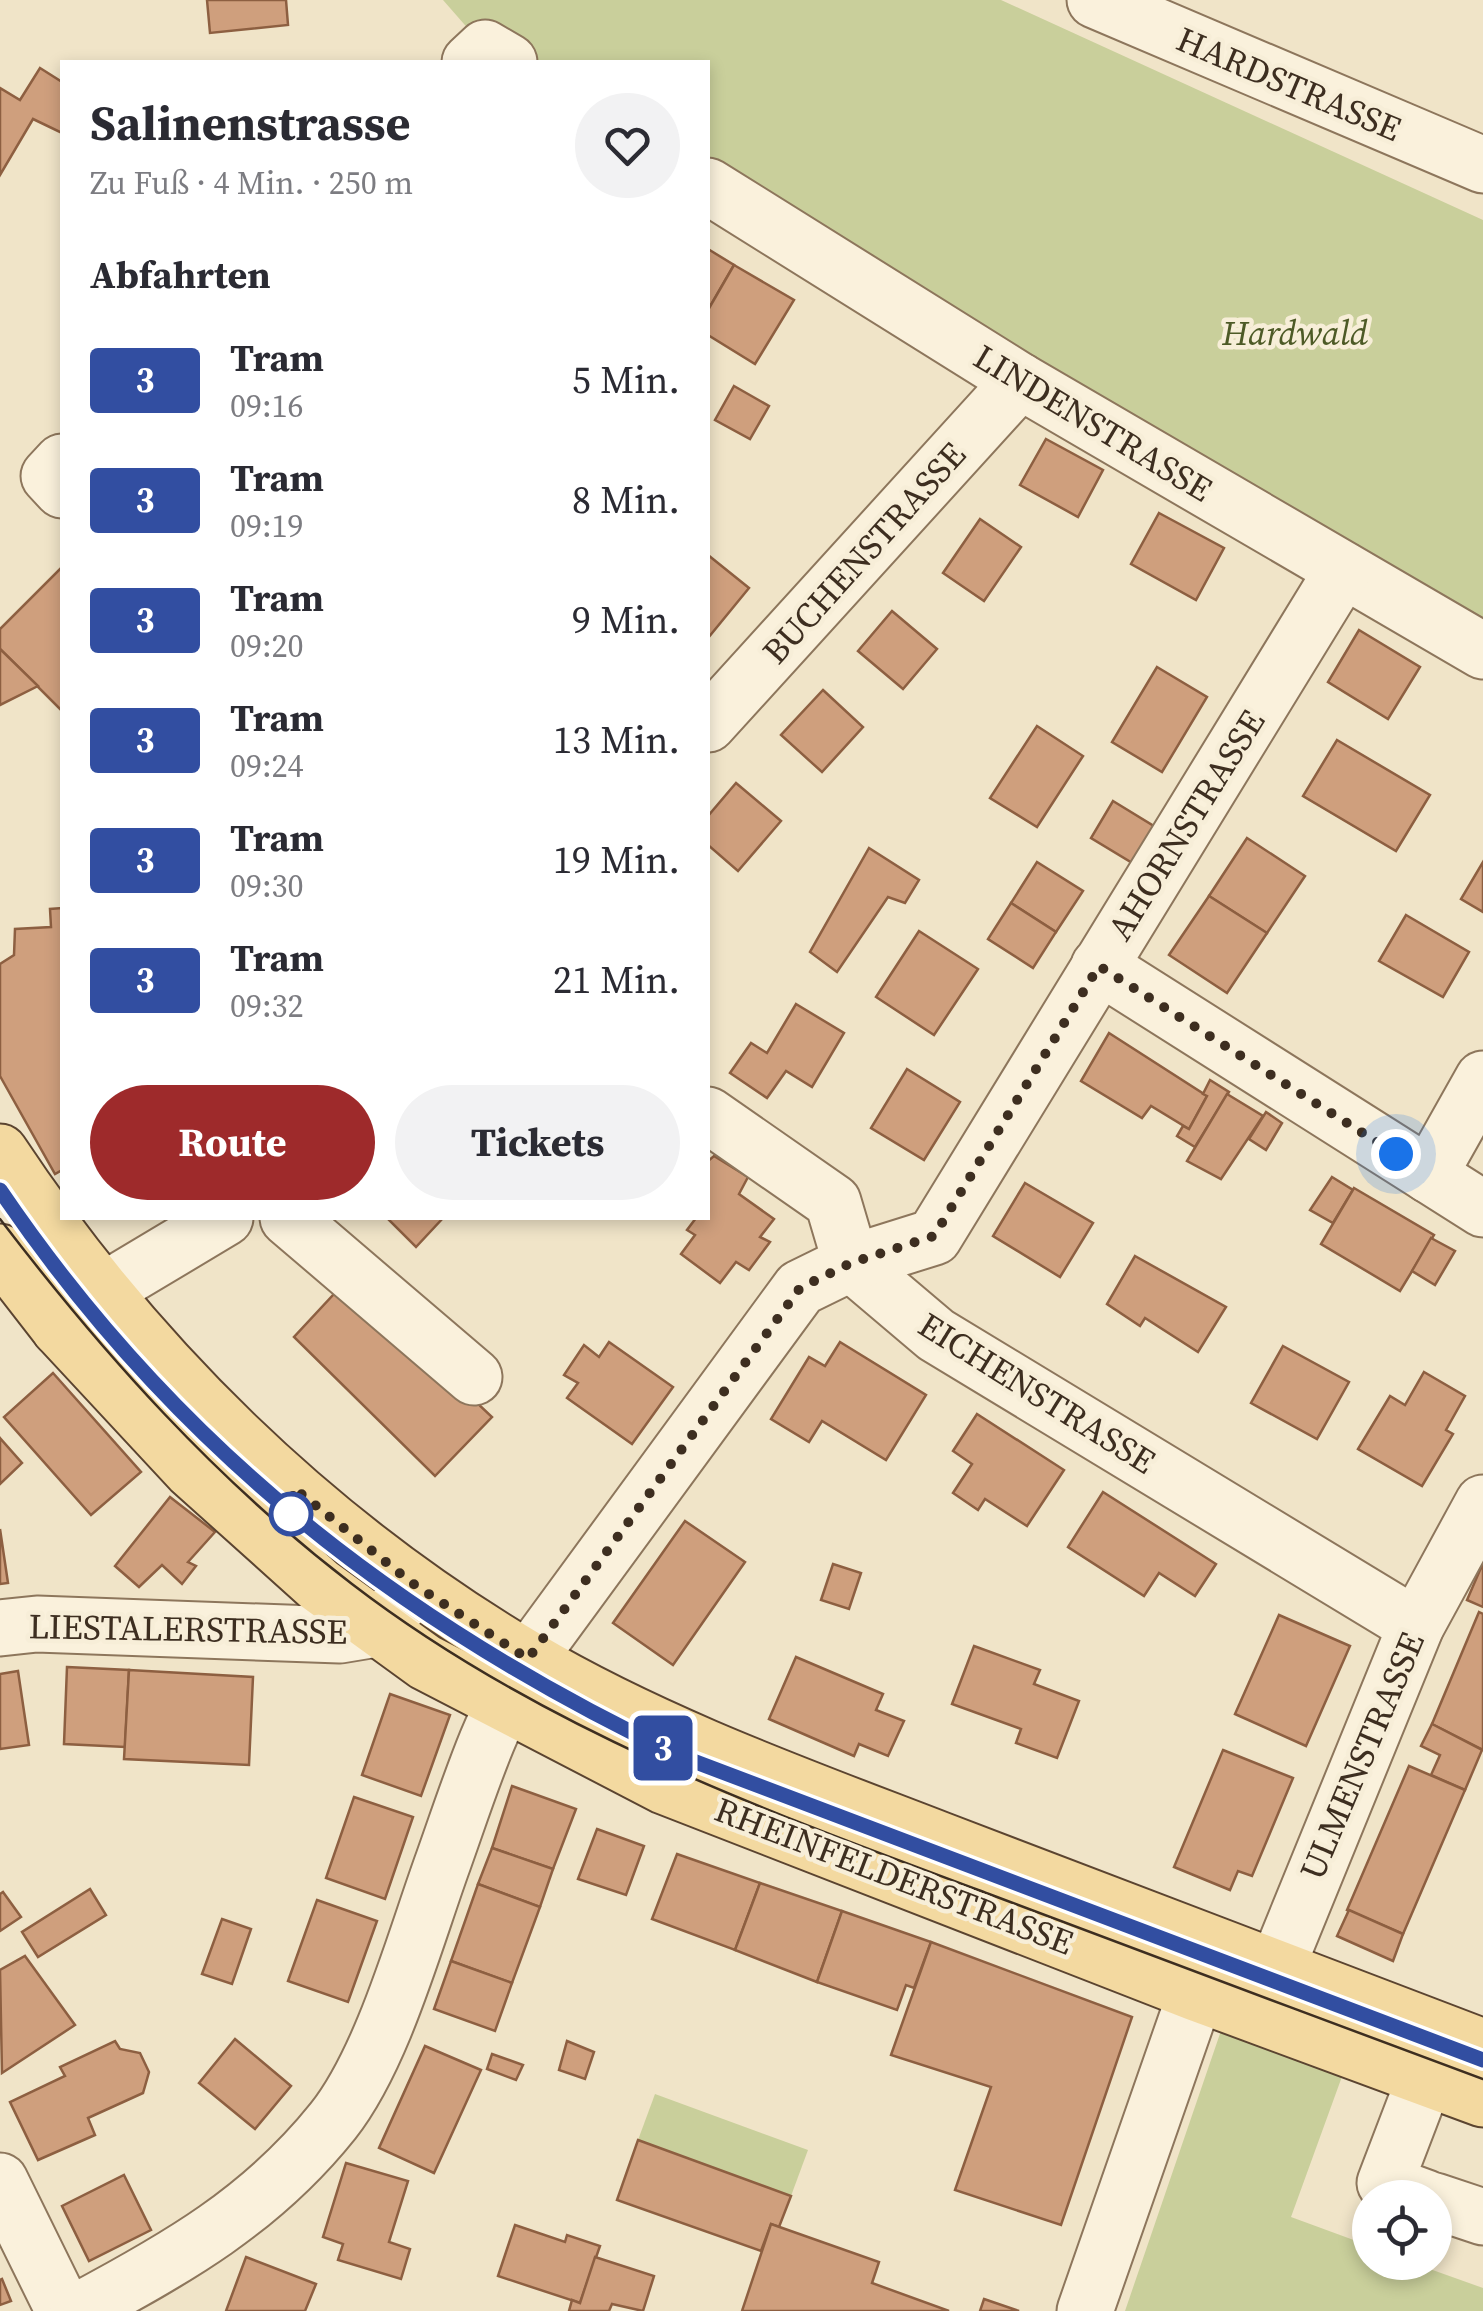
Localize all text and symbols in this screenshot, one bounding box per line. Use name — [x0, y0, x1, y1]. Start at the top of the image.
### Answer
street label: HARDSTRASSE — [1169, 15, 1409, 153]
text: Salinenstrasse — [90, 90, 411, 156]
button: heart — [575, 93, 680, 198]
text: Zu Fuß · 4 Min. · 250 m — [90, 161, 413, 205]
text: Abfahrten — [90, 249, 271, 301]
park label: Hardwald — [1221, 309, 1369, 357]
text: Tram — [230, 332, 324, 384]
street label: LINDENSTRASSE — [965, 333, 1221, 513]
text: 5 Min. — [572, 354, 680, 406]
text: 3 — [136, 356, 154, 404]
text: 09:16 — [230, 384, 304, 428]
street label: BUCHENSTRASSE — [752, 432, 976, 674]
text: Tram — [230, 452, 324, 504]
text: 8 Min. — [572, 474, 680, 526]
text: 3 — [136, 476, 154, 524]
text: 09:19 — [230, 504, 304, 548]
text: Tram — [230, 572, 324, 624]
text: 9 Min. — [572, 594, 680, 646]
text: 3 — [136, 596, 154, 644]
text: 09:20 — [230, 624, 304, 668]
text: Tram — [230, 692, 324, 744]
street label: AHORNSTRASSE — [1096, 701, 1276, 949]
text: 13 Min. — [553, 714, 680, 766]
text: 3 — [136, 716, 154, 764]
text: 09:24 — [230, 744, 304, 788]
text: Tram — [230, 812, 324, 864]
text: 19 Min. — [553, 834, 680, 886]
text: 3 — [136, 836, 154, 884]
text: 09:30 — [230, 864, 304, 908]
text: Tram — [230, 932, 324, 984]
text: 21 Min. — [553, 954, 680, 1006]
text: 3 — [136, 956, 154, 1004]
text: 09:32 — [230, 984, 304, 1028]
button: Route — [90, 1085, 375, 1200]
button: Tickets — [395, 1085, 680, 1200]
your location — [1371, 1129, 1421, 1179]
street label: EICHENSTRASSE — [909, 1301, 1165, 1485]
unlabelled marker — [270, 1493, 312, 1535]
street label: LIESTALERSTRASSE — [28, 1602, 348, 1656]
street label: ULMENSTRASSE — [1288, 1625, 1436, 1887]
line badge: 3 — [630, 1716, 696, 1780]
text: 3 — [654, 1724, 672, 1772]
street label: RHEINFELDERSTRASSE — [708, 1785, 1080, 1967]
map controls — [1352, 2180, 1452, 2280]
button: locate — [1352, 2180, 1452, 2280]

